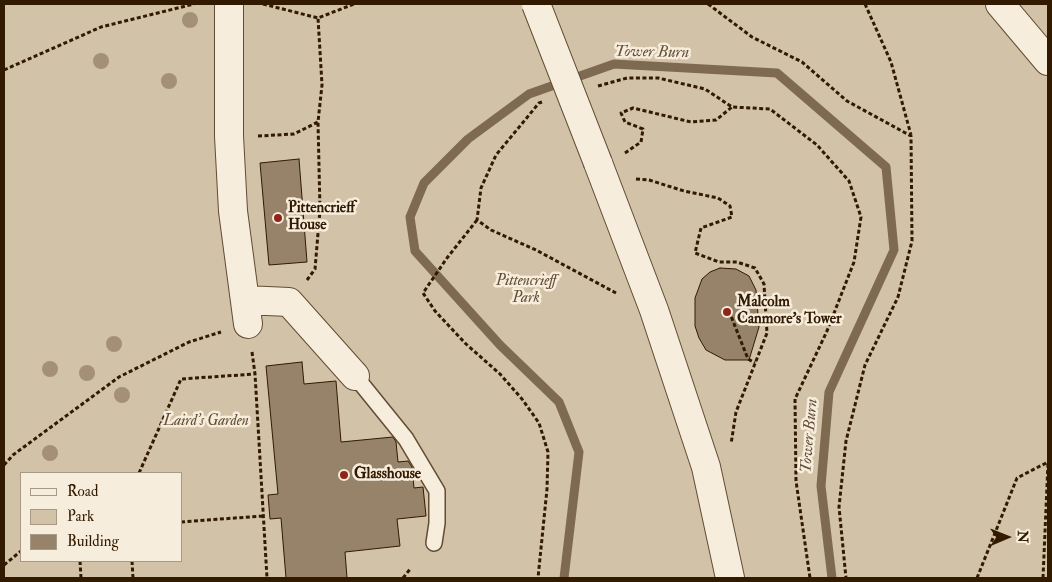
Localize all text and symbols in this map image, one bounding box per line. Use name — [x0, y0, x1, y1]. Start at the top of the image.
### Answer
water label: Tower Burn — [615, 43, 689, 63]
place label: Pittencrieff House — [288, 200, 355, 235]
marker: Pittencrieff House — [272, 212, 284, 224]
park label: Pittencrieff Park — [496, 273, 556, 308]
place label: Malcolm Canmore's Tower — [737, 294, 842, 329]
marker: Malcolm Canmore's Tower — [721, 306, 733, 318]
water label: Tower Burn — [797, 398, 823, 474]
park label: Laird's Garden — [163, 413, 249, 431]
place label: Glasshouse — [354, 466, 421, 484]
marker: Glasshouse — [338, 469, 350, 481]
legend — [20, 472, 182, 562]
text: Road — [67, 482, 98, 501]
text: Park — [67, 507, 94, 526]
north arrow — [982, 512, 1032, 562]
text: N — [1014, 530, 1031, 543]
text: Building — [67, 532, 119, 551]

